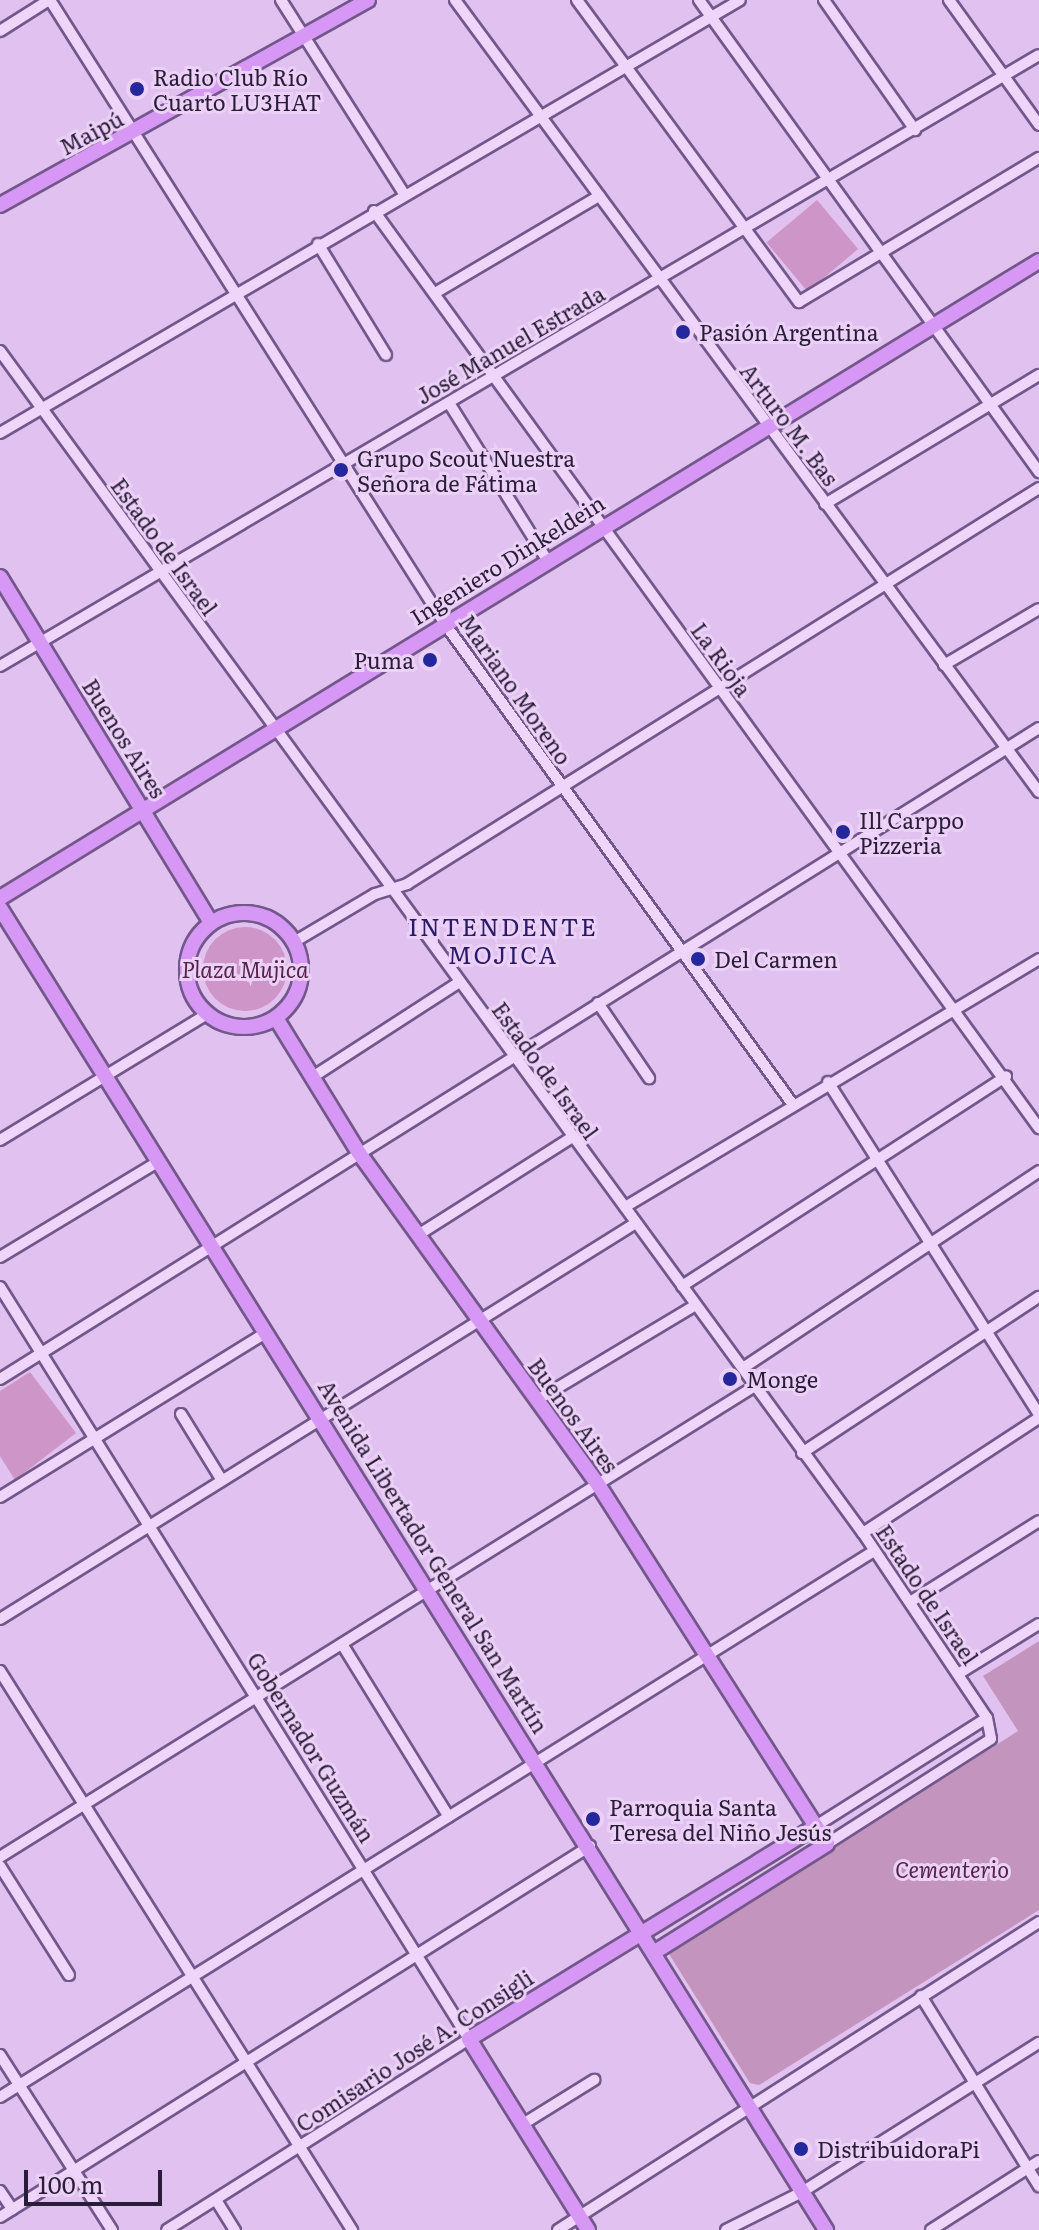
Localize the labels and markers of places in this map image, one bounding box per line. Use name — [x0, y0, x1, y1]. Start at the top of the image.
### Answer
place label: Radio Club Río Cuarto LU3HAT — [153, 63, 321, 114]
marker: Radio Club Río Cuarto LU3HAT — [128, 80, 146, 98]
place label: Pasión Argentina — [699, 319, 878, 345]
marker: Pasión Argentina — [674, 323, 692, 341]
place label: Grupo Scout Nuestra Señora de Fátima — [357, 444, 575, 496]
marker: Grupo Scout Nuestra Señora de Fátima — [332, 461, 350, 479]
place label: Puma — [354, 647, 414, 673]
marker: Puma — [421, 651, 439, 669]
place label: Ill Carppo Pizzeria — [859, 806, 964, 858]
marker: Ill Carppo Pizzeria — [834, 823, 852, 841]
place label: Del Carmen — [714, 946, 838, 972]
marker: Del Carmen — [689, 950, 707, 968]
place label: Monge — [746, 1366, 818, 1392]
marker: Monge — [721, 1370, 739, 1388]
place label: Parroquia Santa Teresa del Niño Jesús — [609, 1793, 831, 1844]
marker: Parroquia Santa Teresa del Niño Jesús — [584, 1810, 602, 1828]
place label: DistribuidoraPi — [817, 2136, 980, 2162]
marker: DistribuidoraPi — [792, 2140, 810, 2158]

